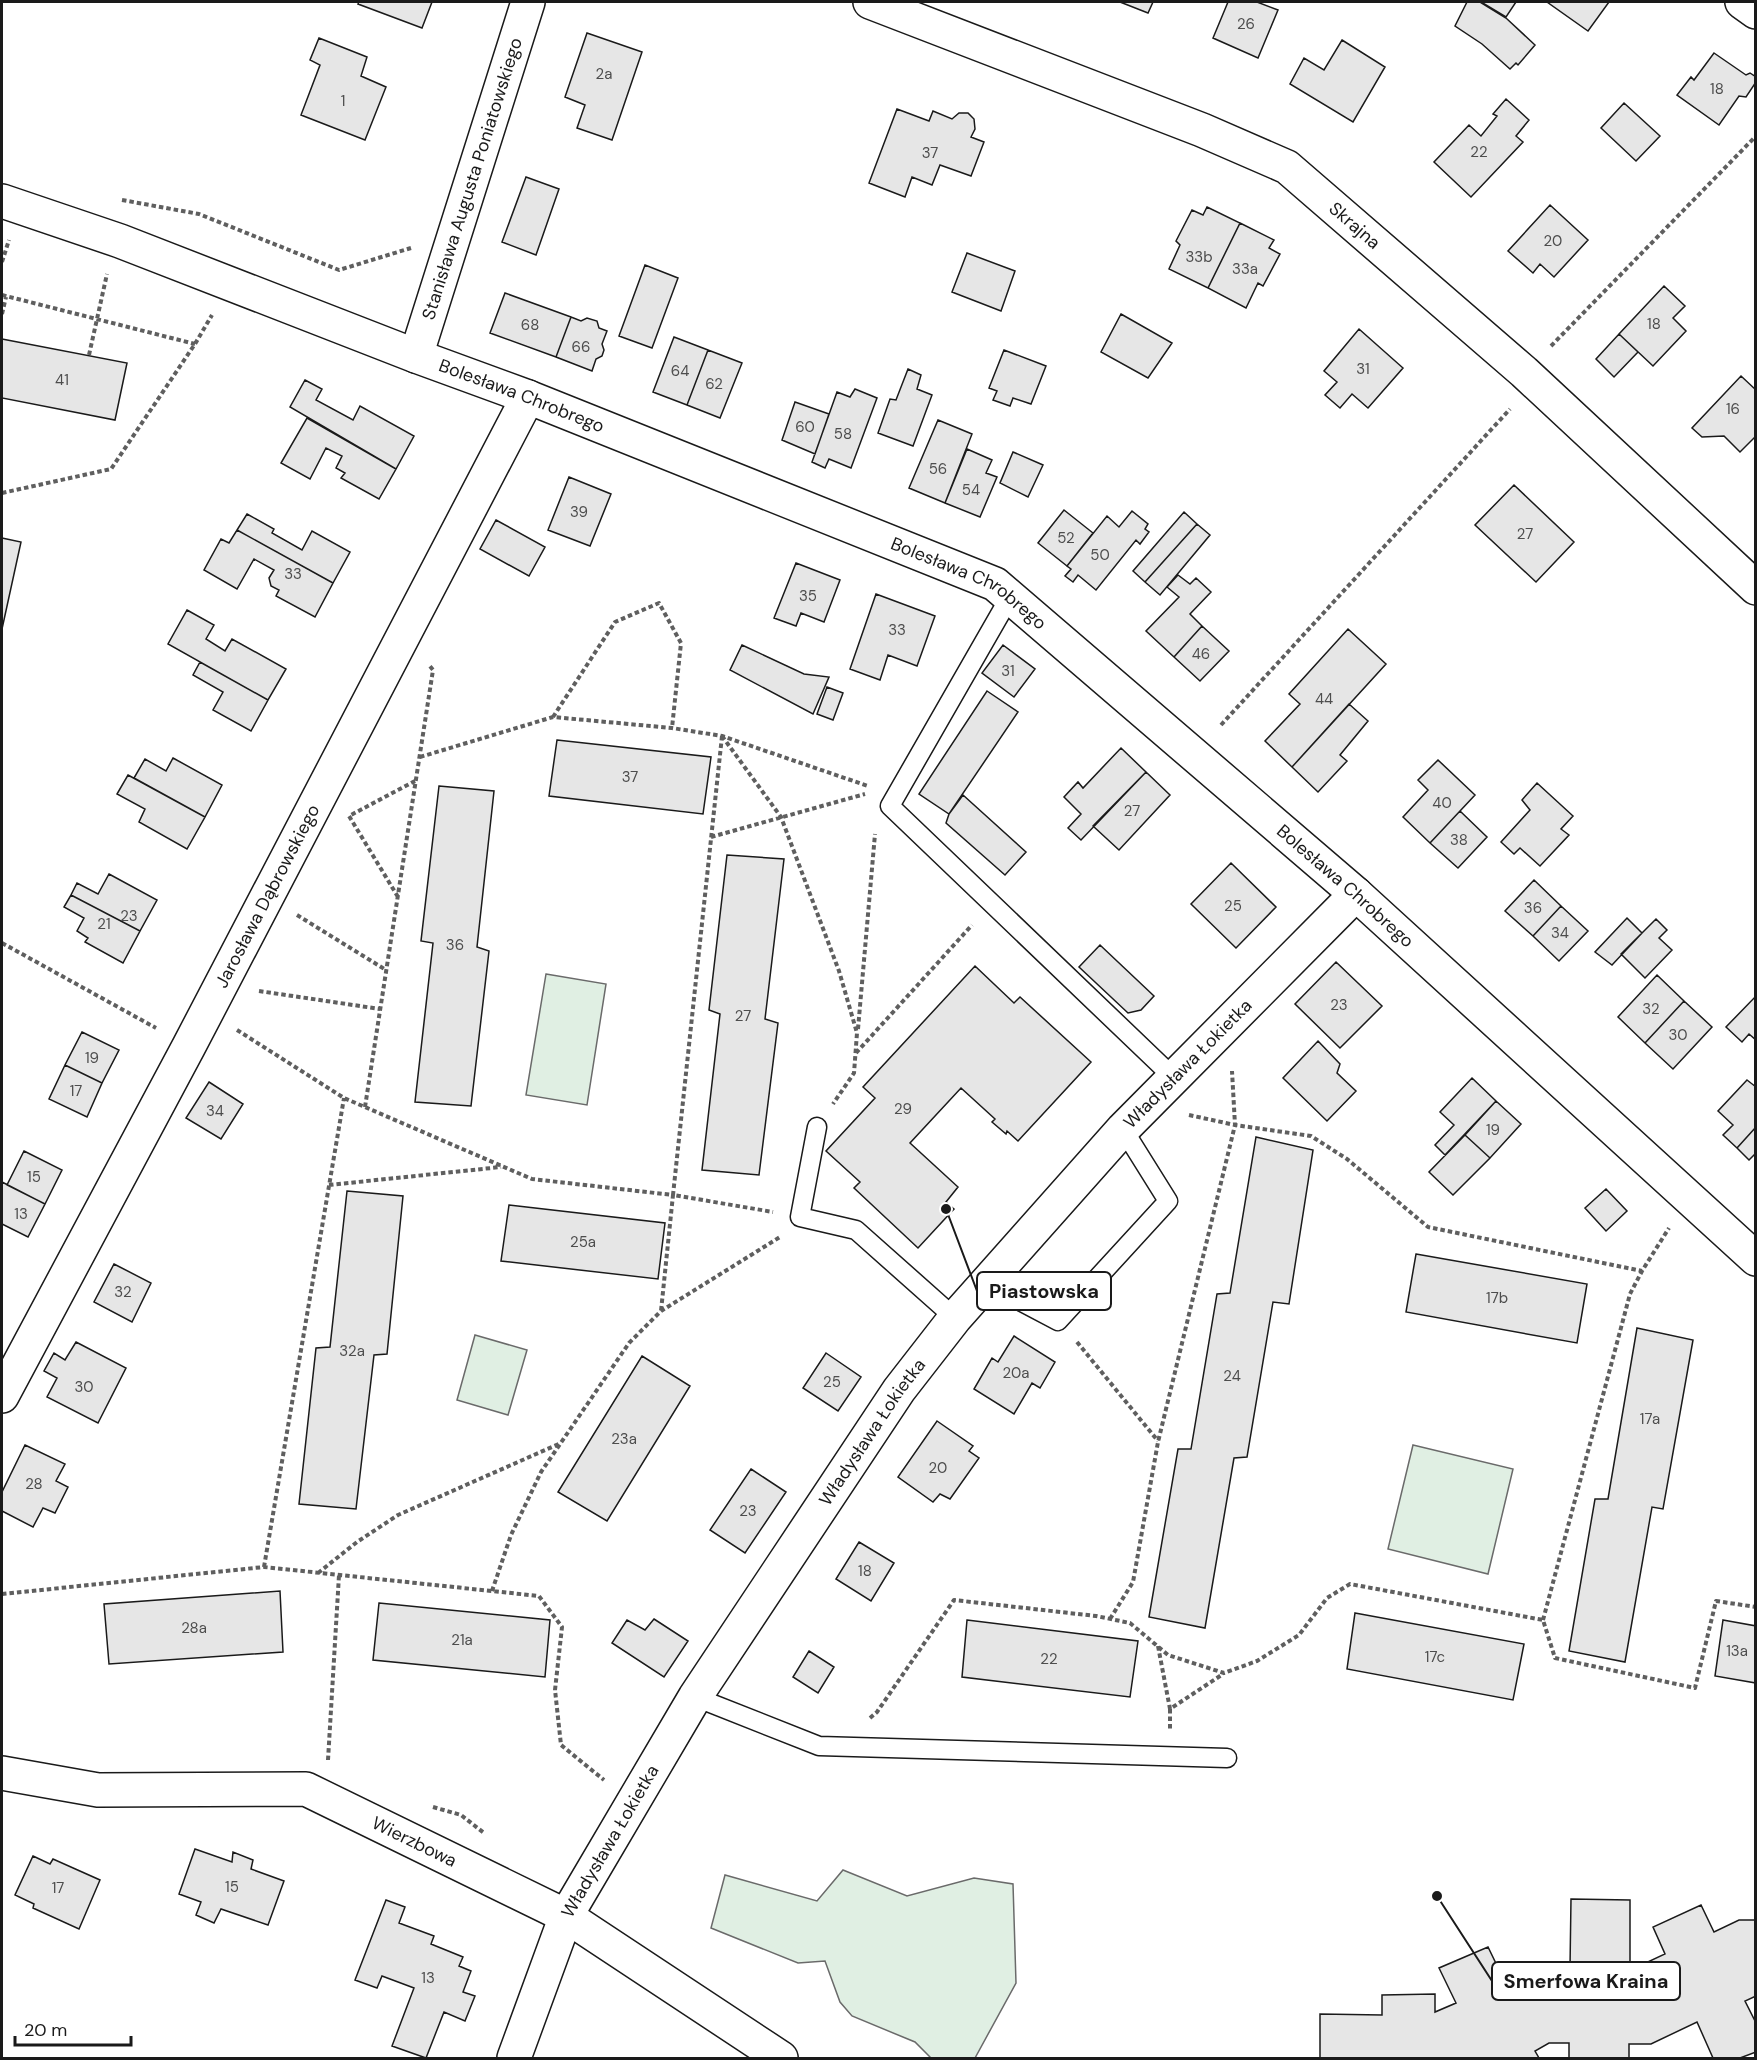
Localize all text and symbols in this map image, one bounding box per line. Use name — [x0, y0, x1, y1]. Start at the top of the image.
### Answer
house number: 26 — [1237, 14, 1255, 34]
street label: Stanisława Augusta Poniatowskiego — [416, 35, 528, 323]
house number: 2a — [596, 64, 612, 84]
house number: 18 — [1710, 79, 1724, 99]
house number: 1 — [341, 91, 345, 111]
house number: 22 — [1470, 142, 1488, 162]
house number: 37 — [922, 143, 938, 163]
street label: Skrajna — [1324, 197, 1385, 254]
house number: 20 — [1544, 231, 1562, 251]
house number: 33b — [1185, 247, 1213, 267]
house number: 33a — [1232, 259, 1258, 279]
house number: 18 — [1647, 314, 1661, 334]
house number: 68 — [521, 315, 539, 335]
house number: 66 — [572, 337, 590, 357]
street label: Bolesława Chrobrego — [435, 353, 608, 438]
house number: 31 — [1356, 359, 1370, 379]
house number: 64 — [671, 361, 689, 381]
house number: 41 — [55, 370, 69, 390]
house number: 62 — [705, 374, 723, 394]
house number: 16 — [1726, 399, 1740, 419]
house number: 60 — [795, 417, 815, 437]
house number: 58 — [834, 424, 852, 444]
house number: 56 — [929, 459, 947, 479]
house number: 54 — [962, 480, 980, 500]
house number: 39 — [570, 502, 588, 522]
house number: 27 — [1517, 524, 1533, 544]
house number: 52 — [1057, 528, 1075, 548]
street label: Bolesława Chrobrego — [887, 532, 1052, 635]
house number: 50 — [1090, 545, 1110, 565]
house number: 33 — [284, 564, 302, 584]
house number: 35 — [799, 586, 817, 606]
house number: 33 — [888, 620, 906, 640]
house number: 46 — [1192, 644, 1210, 664]
house number: 31 — [1001, 661, 1015, 681]
house number: 44 — [1315, 689, 1333, 709]
house number: 37 — [622, 767, 638, 787]
house number: 40 — [1432, 793, 1452, 813]
street label: Jarosława Dąbrowskiego — [209, 800, 325, 992]
house number: 27 — [1124, 801, 1140, 821]
street label: Bolesława Chrobrego — [1272, 819, 1419, 953]
house number: 38 — [1450, 830, 1468, 850]
house number: 25 — [1224, 896, 1242, 916]
house number: 36 — [1524, 898, 1542, 918]
house number: 23 — [120, 906, 138, 926]
house number: 21 — [97, 914, 111, 934]
house number: 34 — [1551, 923, 1569, 943]
house number: 36 — [446, 935, 464, 955]
street label: Władysława Łokietka — [1118, 994, 1257, 1134]
house number: 23 — [1330, 995, 1348, 1015]
house number: 32 — [1642, 999, 1660, 1019]
house number: 27 — [735, 1006, 751, 1026]
house number: 30 — [1668, 1025, 1688, 1045]
house number: 19 — [85, 1048, 99, 1068]
house number: 17 — [70, 1081, 82, 1101]
house number: 29 — [894, 1099, 912, 1119]
house number: 34 — [206, 1101, 224, 1121]
house number: 19 — [1486, 1120, 1500, 1140]
house number: 15 — [27, 1167, 41, 1187]
house number: 13 — [14, 1204, 28, 1224]
house number: 25a — [570, 1232, 596, 1252]
callout: Piastowska — [977, 1272, 1111, 1310]
text: Piastowska — [989, 1278, 1099, 1304]
house number: 32 — [114, 1282, 132, 1302]
house number: 17b — [1486, 1288, 1508, 1308]
house number: 32a — [339, 1341, 365, 1361]
street label: Władysława Łokietka — [813, 1354, 931, 1510]
house number: 20a — [1003, 1363, 1029, 1383]
house number: 24 — [1223, 1366, 1241, 1386]
house number: 25 — [823, 1372, 841, 1392]
house number: 30 — [74, 1377, 94, 1397]
house number: 17a — [1640, 1409, 1660, 1429]
house number: 23a — [611, 1429, 637, 1449]
house number: 20 — [929, 1458, 947, 1478]
house number: 28 — [25, 1474, 43, 1494]
house number: 23 — [739, 1501, 757, 1521]
house number: 18 — [858, 1561, 872, 1581]
house number: 28a — [181, 1618, 207, 1638]
house number: 21a — [451, 1630, 473, 1650]
house number: 13a — [1726, 1641, 1748, 1661]
house number: 17c — [1425, 1647, 1445, 1667]
house number: 22 — [1040, 1649, 1058, 1669]
street label: Władysława Łokietka — [556, 1761, 664, 1922]
street label: Wierzbowa — [368, 1811, 461, 1873]
house number: 15 — [225, 1877, 239, 1897]
house number: 17 — [52, 1878, 64, 1898]
callout: Smerfowa Kraina — [1492, 1962, 1680, 2000]
house number: 13 — [421, 1968, 435, 1988]
text: Smerfowa Kraina — [1504, 1968, 1668, 1994]
scale bar — [15, 2009, 130, 2047]
text: 20 m — [24, 2018, 67, 2042]

